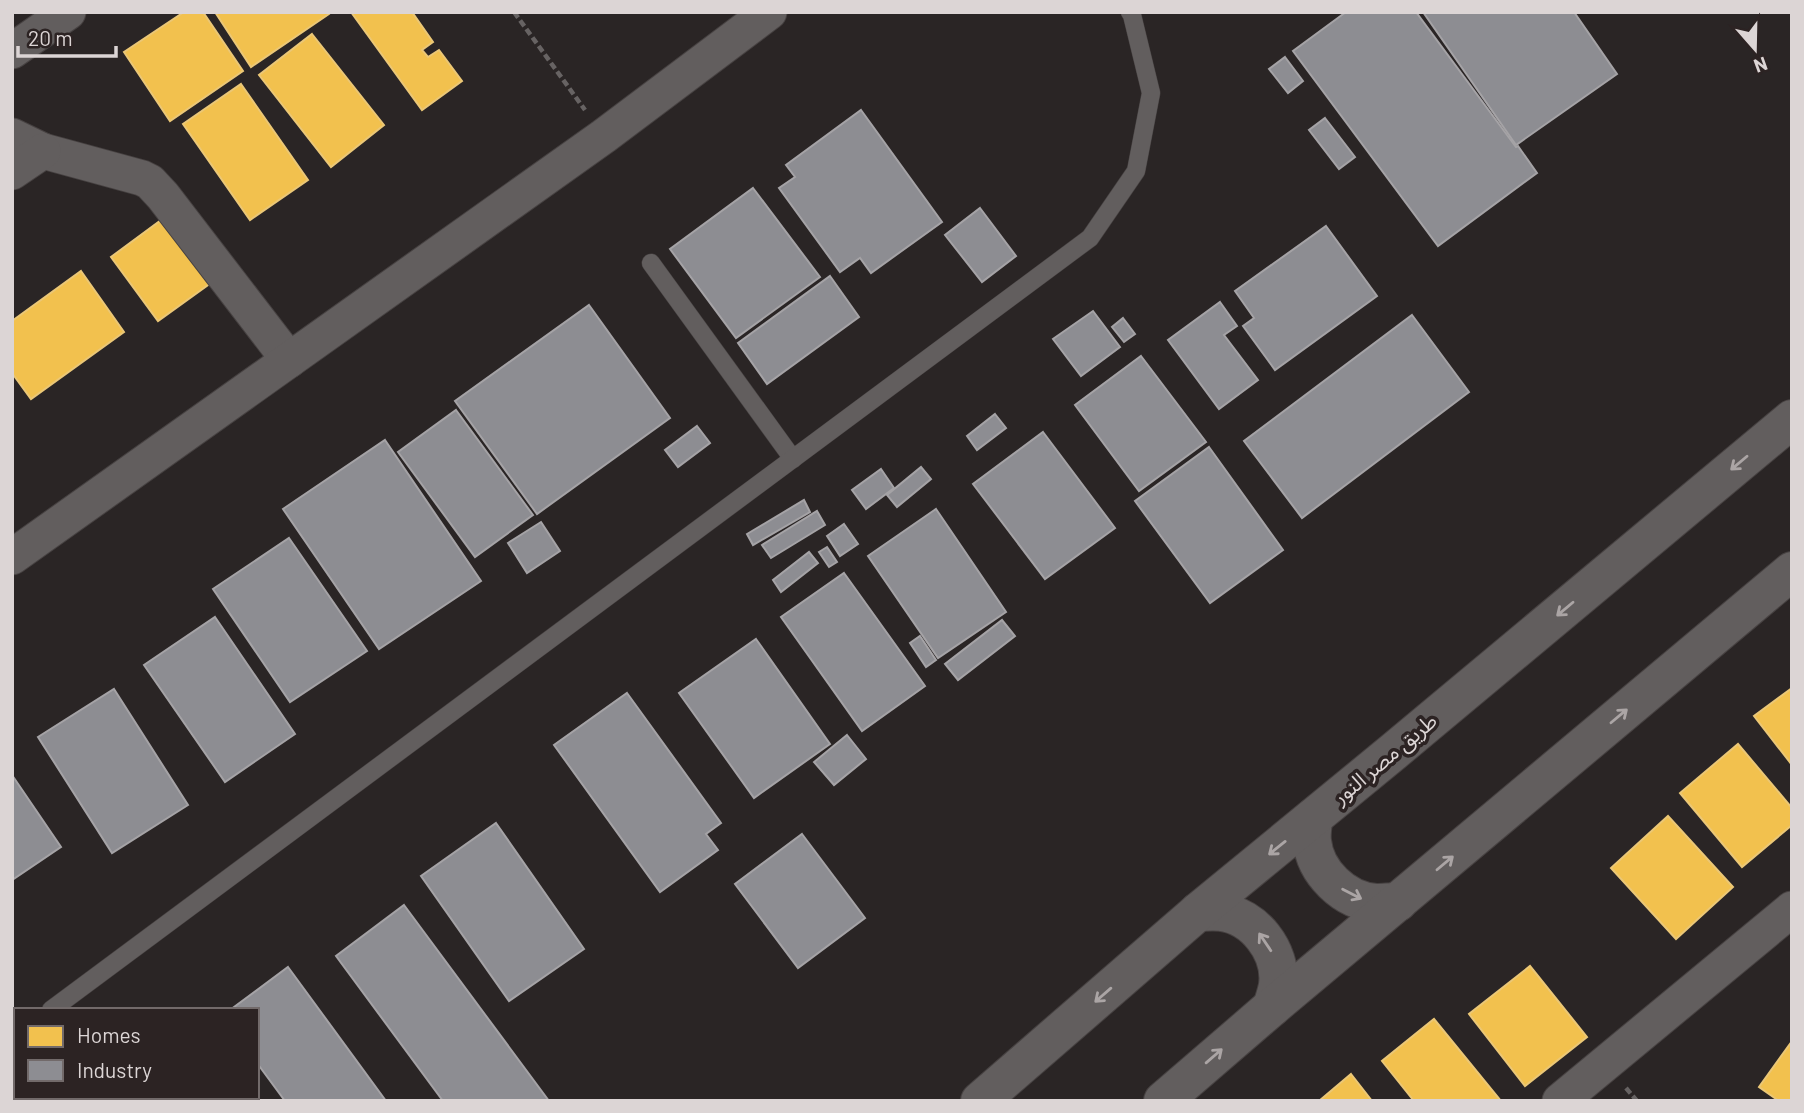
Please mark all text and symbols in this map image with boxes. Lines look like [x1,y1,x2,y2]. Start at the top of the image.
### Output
scale bar [18,14,116,58]
north arrow [1720,14,1790,84]
text: 20 m [28,25,73,50]
text: N [1751,52,1771,78]
one-way arrow [1731,455,1749,471]
one-way arrow [1556,601,1574,617]
street label: طريق مصر النور [1326,707,1442,811]
one-way arrow [1610,708,1628,724]
one-way arrow [1268,840,1286,856]
one-way arrow [1435,855,1453,871]
one-way arrow [1341,888,1361,902]
one-way arrow [1258,933,1273,952]
one-way arrow [1094,987,1112,1003]
legend [14,1008,259,1099]
text: Homes [77,1022,141,1047]
one-way arrow [1205,1048,1223,1064]
text: Industry [77,1057,152,1082]

